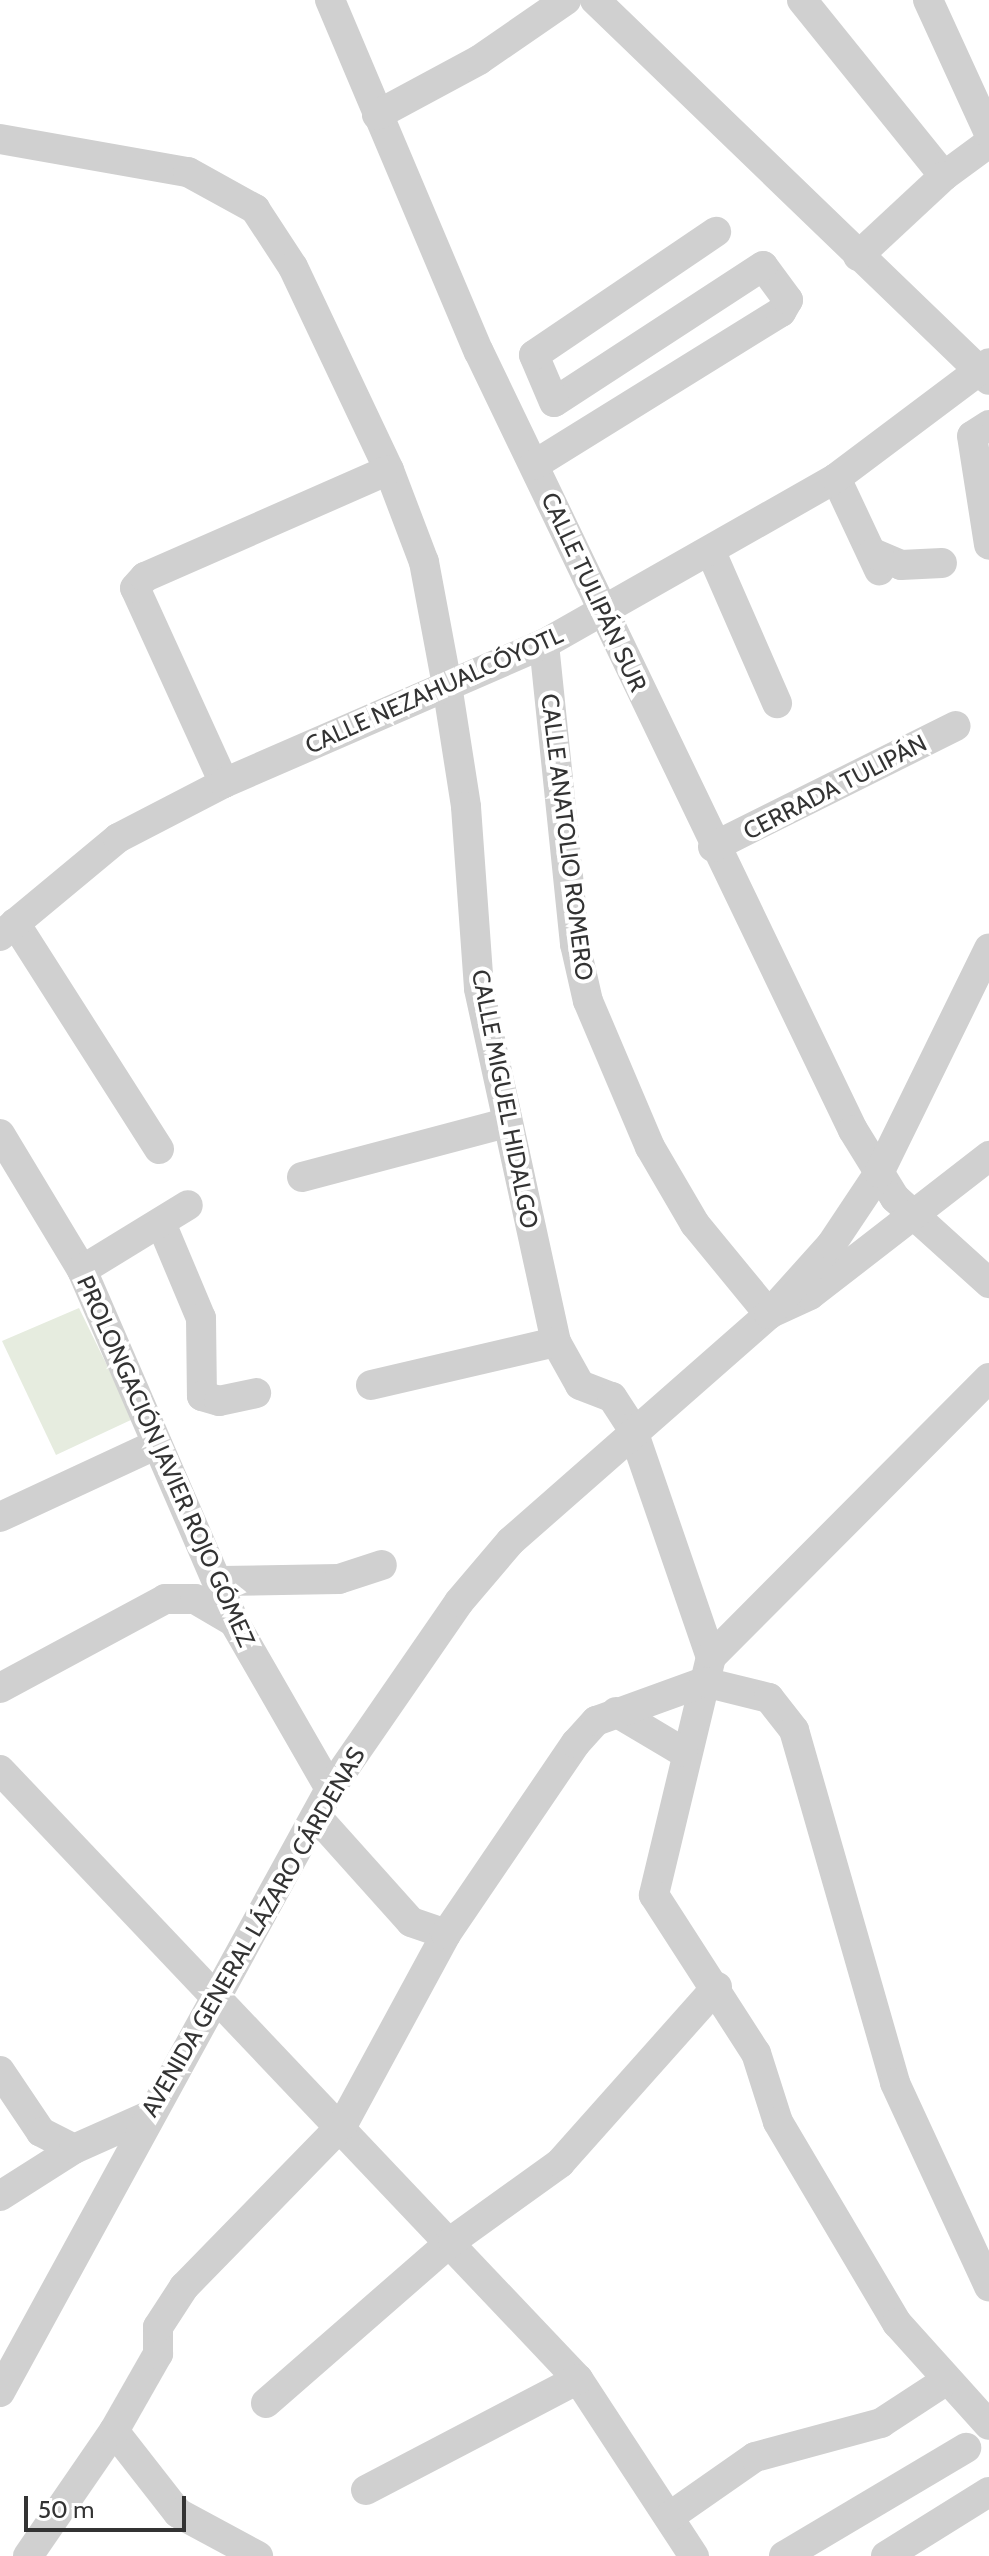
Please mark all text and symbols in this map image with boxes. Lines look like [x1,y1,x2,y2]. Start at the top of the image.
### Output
street label: CALLE TULIPÁN SUR [535,488,653,696]
street label: CALLE NEZAHUALCÓYOTL [301,620,567,760]
street label: CALLE ANATOLIO ROMERO [535,692,599,982]
street label: CERRADA TULIPÁN [739,728,931,846]
street label: CALLE MIGUEL HIDALGO [466,967,544,1231]
street label: PROLONGACIÓN JAVIER ROJO GÓMEZ [71,1271,261,1651]
street label: AVENIDA GENERAL LÁZARO CÁRDENAS [135,1742,371,2122]
scale bar [28,2480,190,2530]
text: 50 m [38,2495,94,2524]

